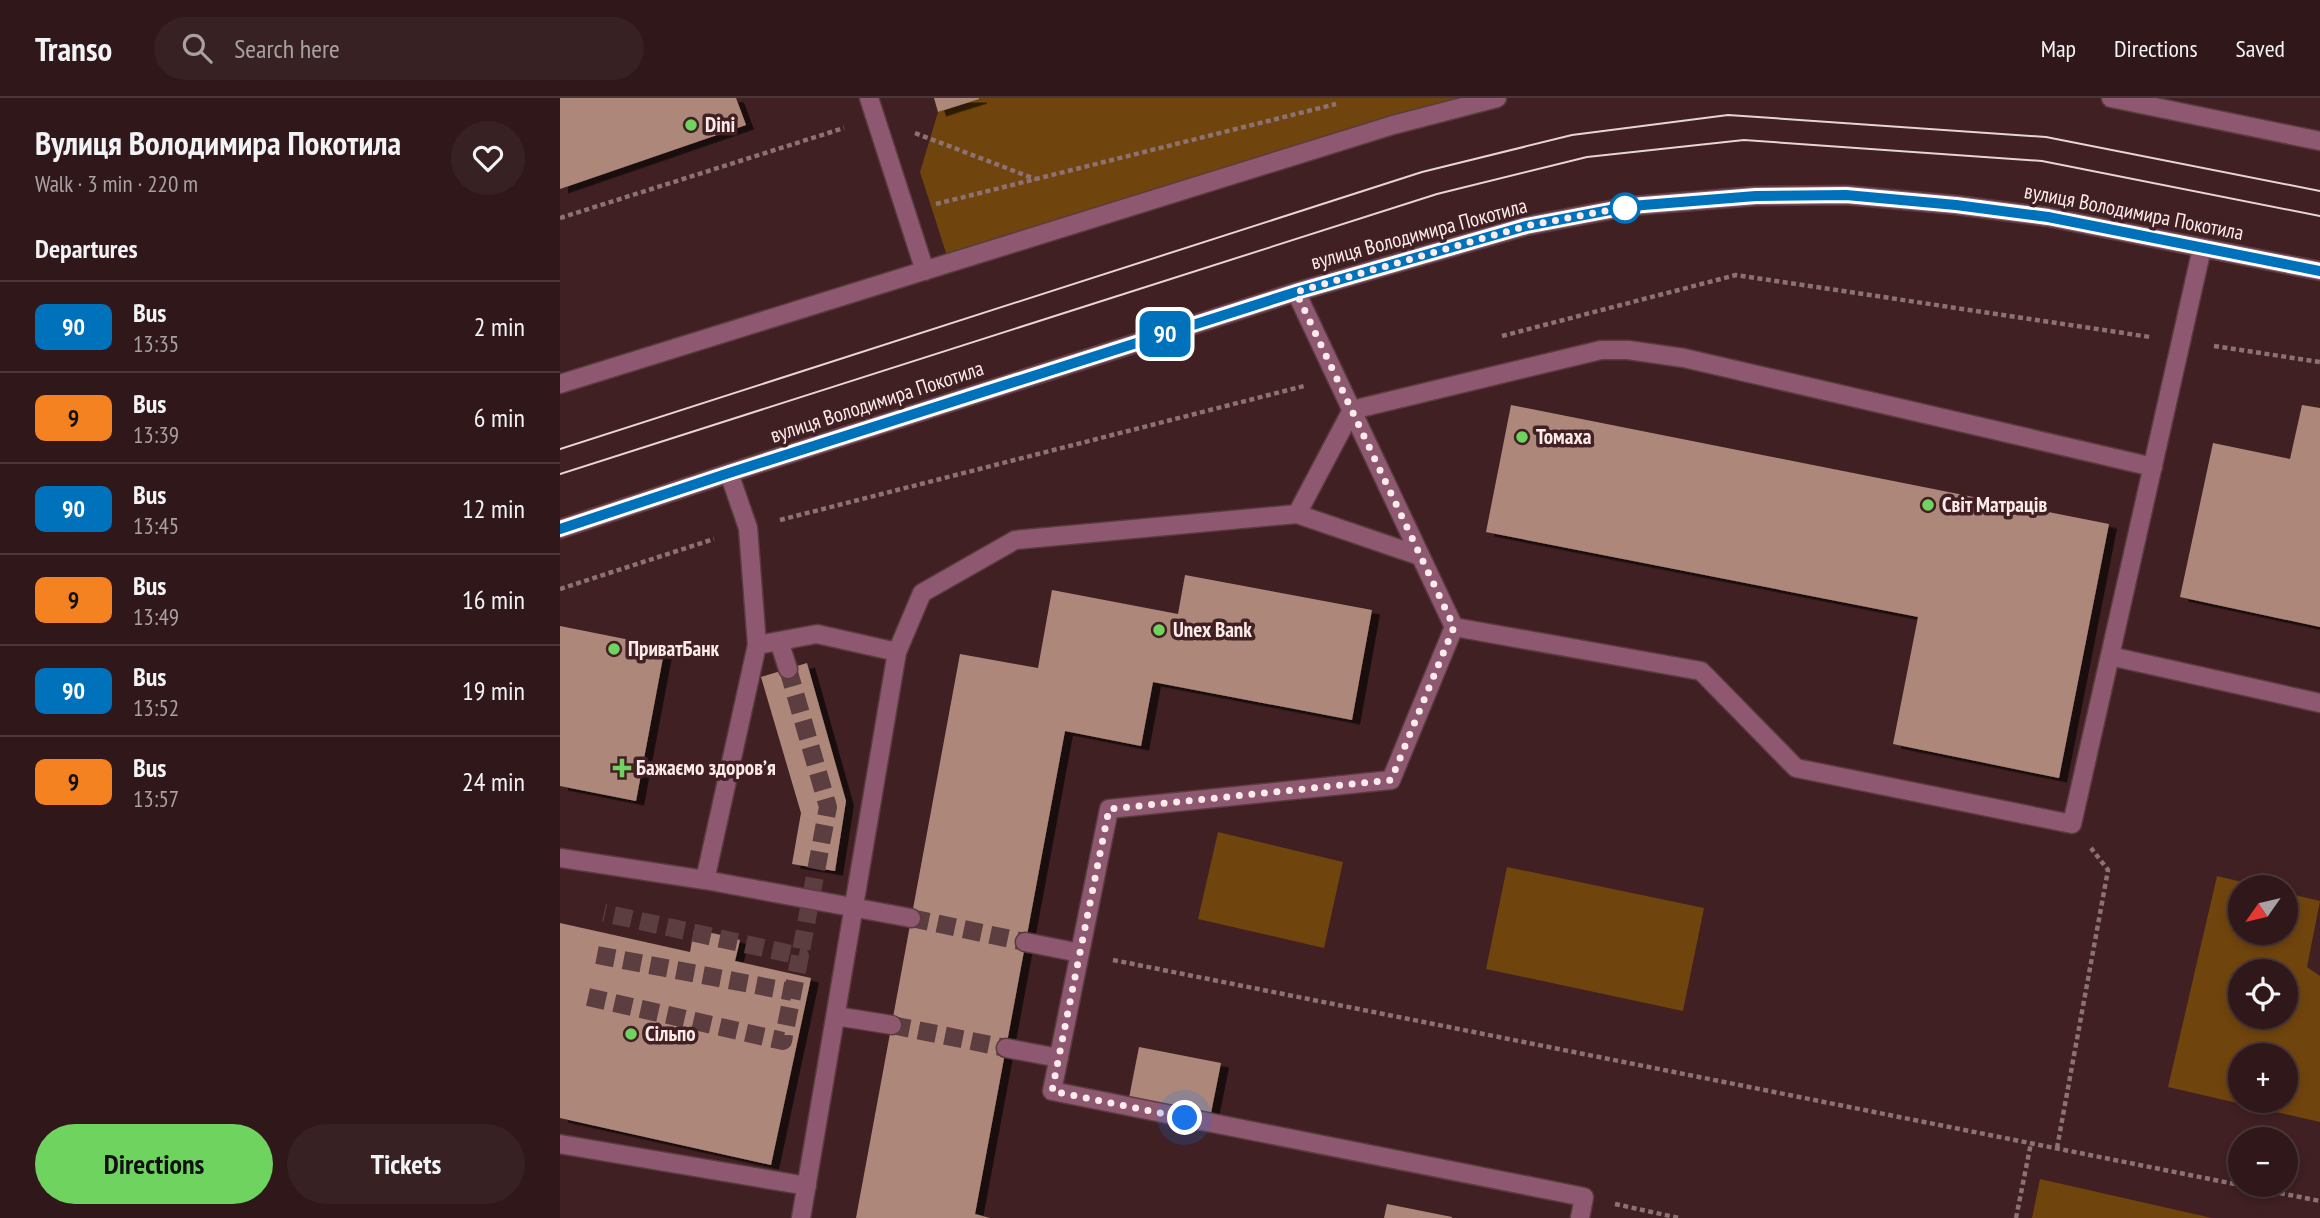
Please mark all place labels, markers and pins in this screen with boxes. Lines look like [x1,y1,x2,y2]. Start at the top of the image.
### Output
place label: Dini [705,111,735,138]
marker: Dini [683,117,699,133]
unlabelled marker [1610,193,1640,223]
place label: Томаха [1536,423,1592,450]
marker: Томаха [1514,429,1530,445]
place label: Світ Матраців [1942,491,2047,518]
marker: Світ Матраців [1920,497,1936,513]
place label: Unex Bank [1173,616,1252,643]
marker: Unex Bank [1151,622,1167,638]
place label: ПриватБанк [628,635,720,662]
marker: ПриватБанк [606,641,622,657]
place label: Бажаємо здоровʼя [636,754,776,781]
marker: Бажаємо здоровʼя [614,760,630,776]
place label: Сільпо [645,1020,696,1047]
marker: Сільпо [623,1026,639,1042]

